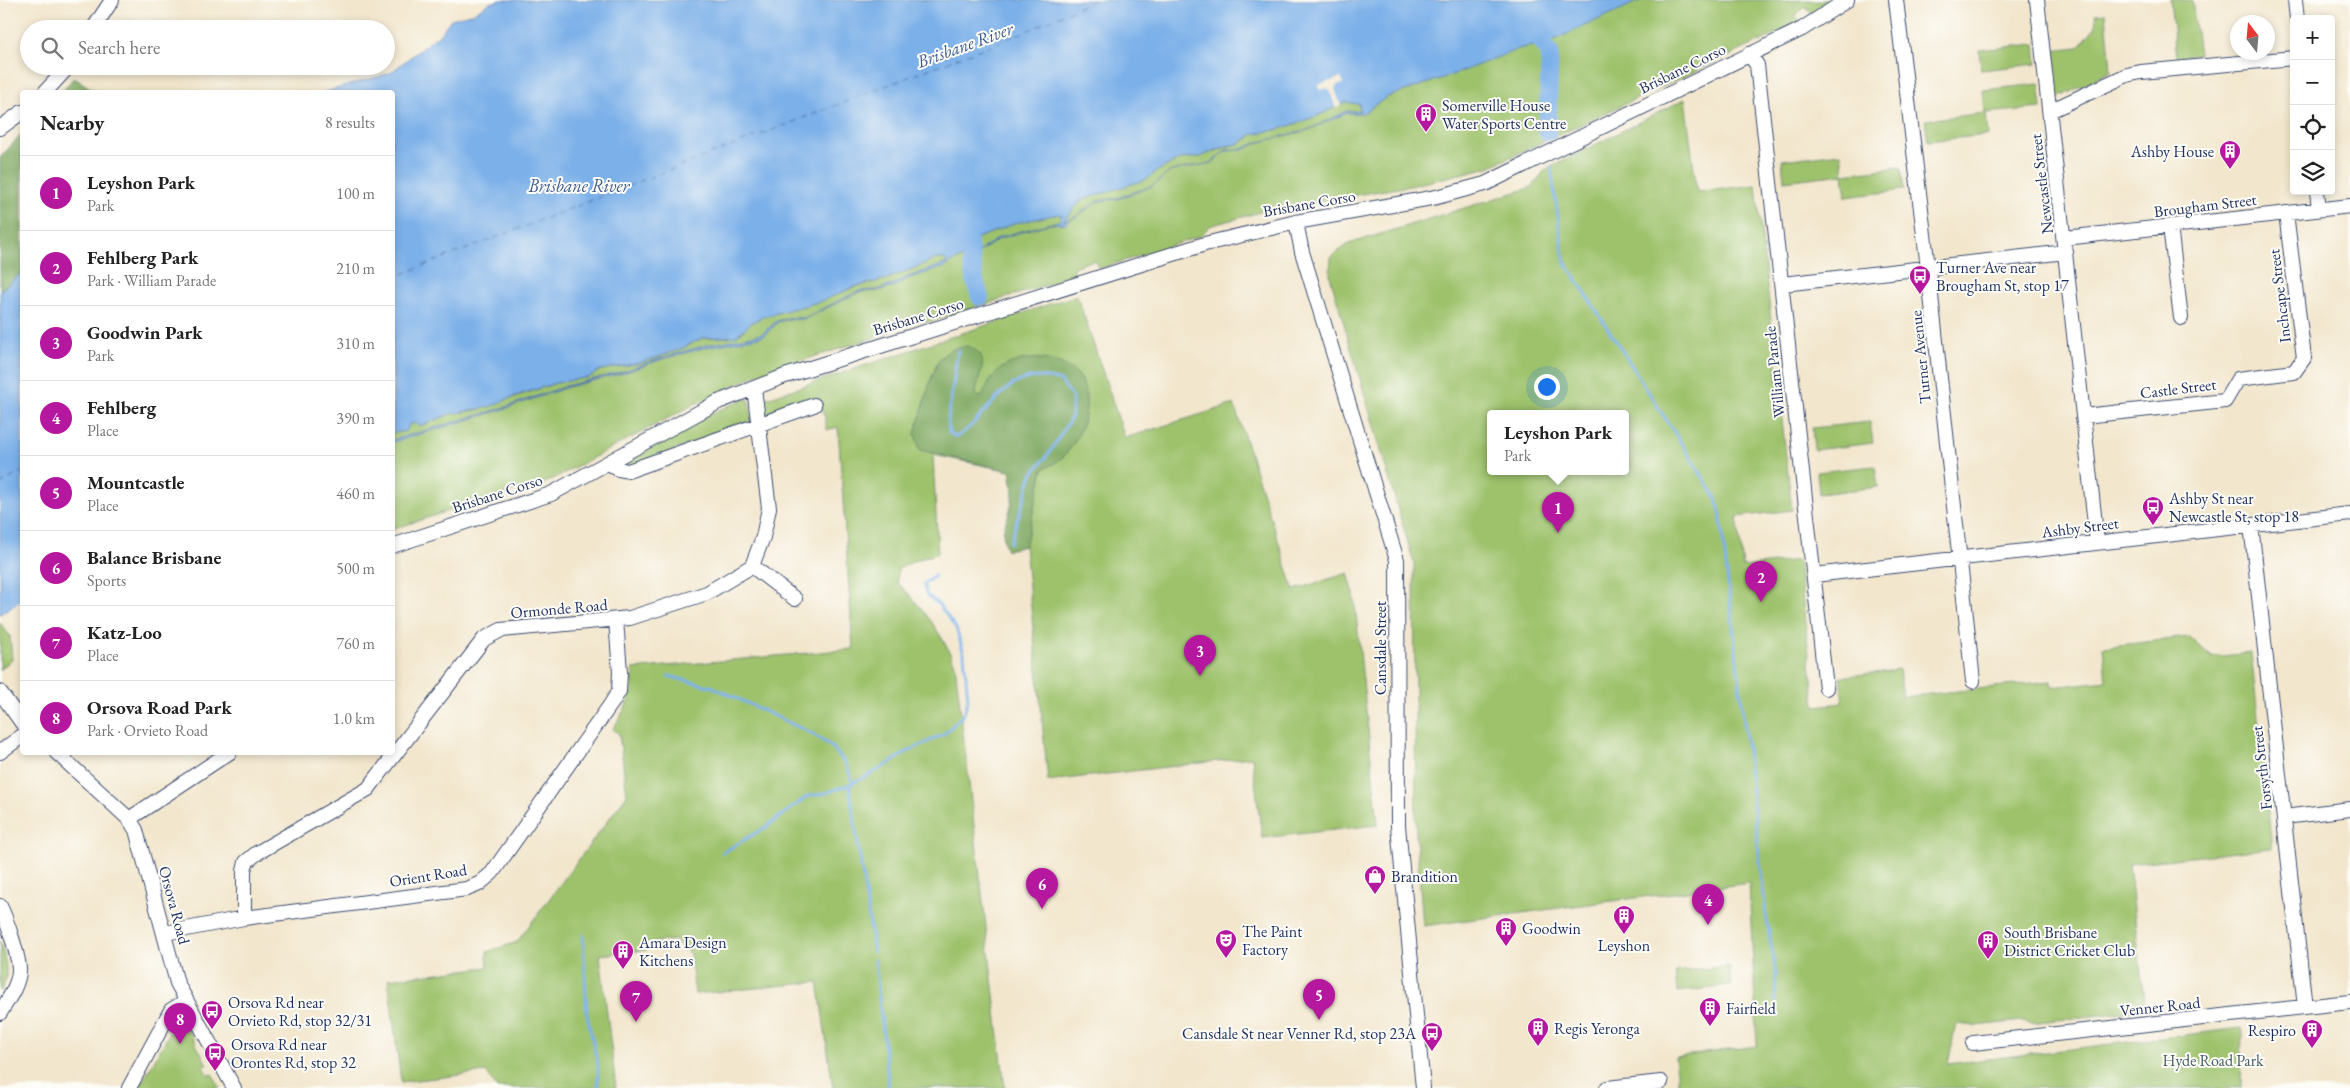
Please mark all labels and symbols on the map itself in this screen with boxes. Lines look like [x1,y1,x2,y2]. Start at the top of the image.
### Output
north arrow [2230,15,2275,60]
water label: Brisbane River [913,16,1017,73]
street label: Brisbane Corso [1635,38,1729,98]
place label: Somerville House Water Sports Centre [1442,95,1566,134]
building icon: Somerville House Water Sports Centre [1414,102,1438,133]
street label: Newcastle Street [2025,133,2058,235]
building icon: Ashby House [2218,139,2242,170]
place label: Ashby House [2130,141,2214,162]
water label: Brisbane River [528,174,631,197]
street label: Brisbane Corso [1261,185,1357,222]
street label: Brougham Street [2152,189,2258,222]
street label: Inchcape Street [2263,248,2296,344]
place label: Turner Ave near Brougham St, stop 17 [1936,257,2069,296]
bus stop icon: Turner Ave near Brougham St, stop 17 [1908,264,1932,295]
street label: Brisbane Corso [870,293,966,340]
street label: Turner Avenue [1905,309,1936,405]
street label: William Parade [1759,325,1790,419]
street label: Castle Street [2139,373,2217,404]
your location [1534,374,1560,400]
street label: Brisbane Corso [449,469,545,518]
place label: Ashby St near Newcastle St, stop 18 [2168,488,2299,527]
pin: 1 [1542,492,1574,533]
bus stop icon: Ashby St near Newcastle St, stop 18 [2141,495,2165,526]
street label: Ashby Street [2039,512,2120,543]
pin: 2 [1745,561,1777,602]
street label: Ormonde Road [510,594,609,623]
street label: Cansdale Street [1370,601,1391,695]
pin: 3 [1184,635,1216,676]
street label: Forsyth Street [2246,725,2277,811]
street label: Orient Road [388,859,469,892]
street label: Orsova Road [154,864,195,947]
shop icon: Brandition [1363,864,1387,895]
place label: Brandition [1391,866,1458,887]
pin: 6 [1026,868,1058,909]
pin: 4 [1692,884,1724,925]
building icon: Leyshon [1612,904,1636,935]
building icon: Goodwin [1494,916,1518,947]
place label: Goodwin [1522,918,1581,939]
place label: The Paint Factory [1242,921,1302,960]
place label: South Brisbane District Cricket Club [2004,922,2135,961]
theatre icon: The Paint Factory [1214,928,1238,959]
building icon: South Brisbane District Cricket Club [1976,929,2000,960]
place label: Amara Design Kitchens [638,932,727,971]
place label: Leyshon [1598,935,1651,956]
building icon: Amara Design Kitchens [611,939,635,970]
pin: 5 [1303,979,1335,1020]
pin: 7 [620,981,652,1022]
place label: Orsova Rd near Orvieto Rd, stop 32/31 [228,992,372,1031]
street label: Venner Road [2119,992,2202,1021]
building icon: Fairfield [1698,996,1722,1027]
place label: Fairfield [1726,998,1777,1019]
bus stop icon: Orsova Rd near Orvieto Rd, stop 32/31 [200,999,224,1030]
pin: 8 [164,1003,196,1044]
building icon: Regis Yeronga [1526,1016,1550,1047]
place label: Regis Yeronga [1554,1018,1640,1039]
building icon: Respiro [2300,1018,2324,1049]
place label: Respiro [2248,1020,2296,1041]
bus stop icon: Cansdale St near Venner Rd, stop 23A [1420,1021,1444,1052]
place label: Cansdale St near Venner Rd, stop 23A [1182,1023,1417,1044]
place label: Orsova Rd near Orontes Rd, stop 32 [231,1034,356,1073]
bus stop icon: Orsova Rd near Orontes Rd, stop 32 [203,1041,227,1072]
park label: Hyde Road Park [2162,1050,2264,1071]

